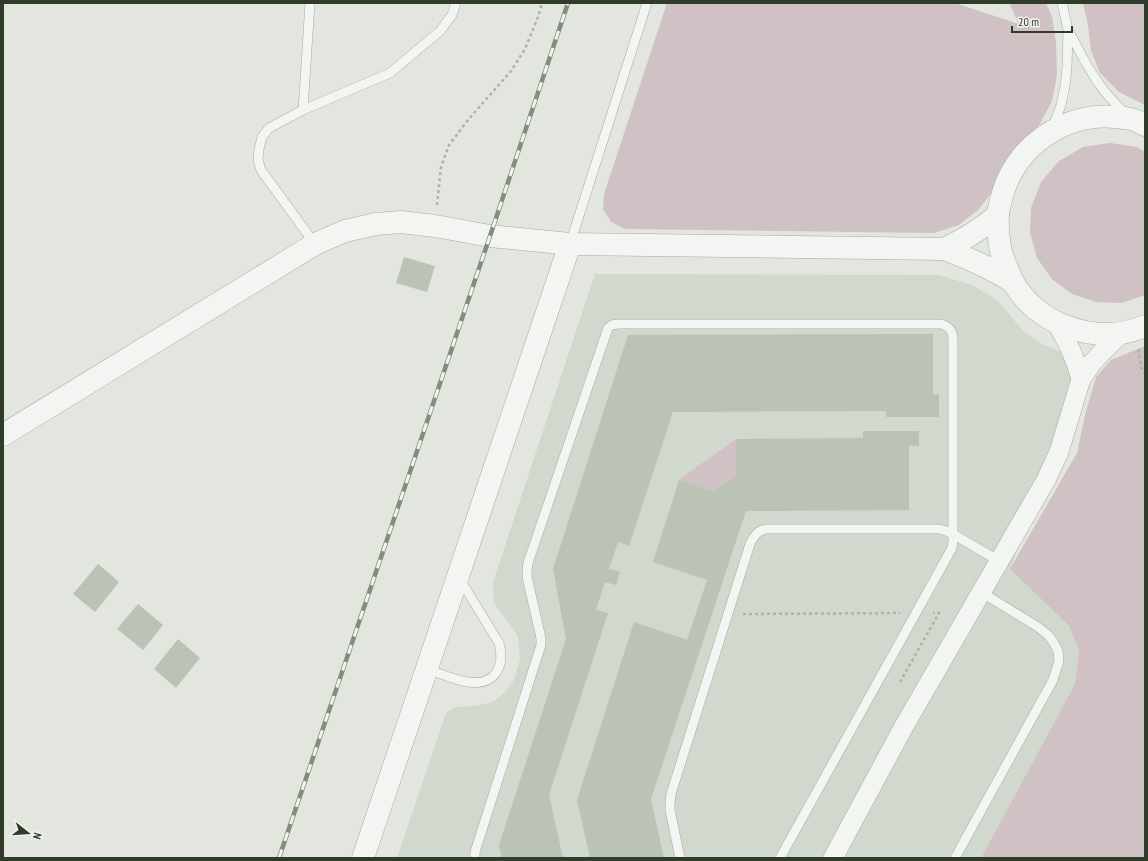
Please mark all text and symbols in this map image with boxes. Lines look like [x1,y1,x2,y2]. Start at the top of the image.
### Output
scale bar [1012,8,1072,34]
text: 20 m [1018,14,1039,29]
north arrow [8,813,48,853]
text: N [30,831,45,841]

